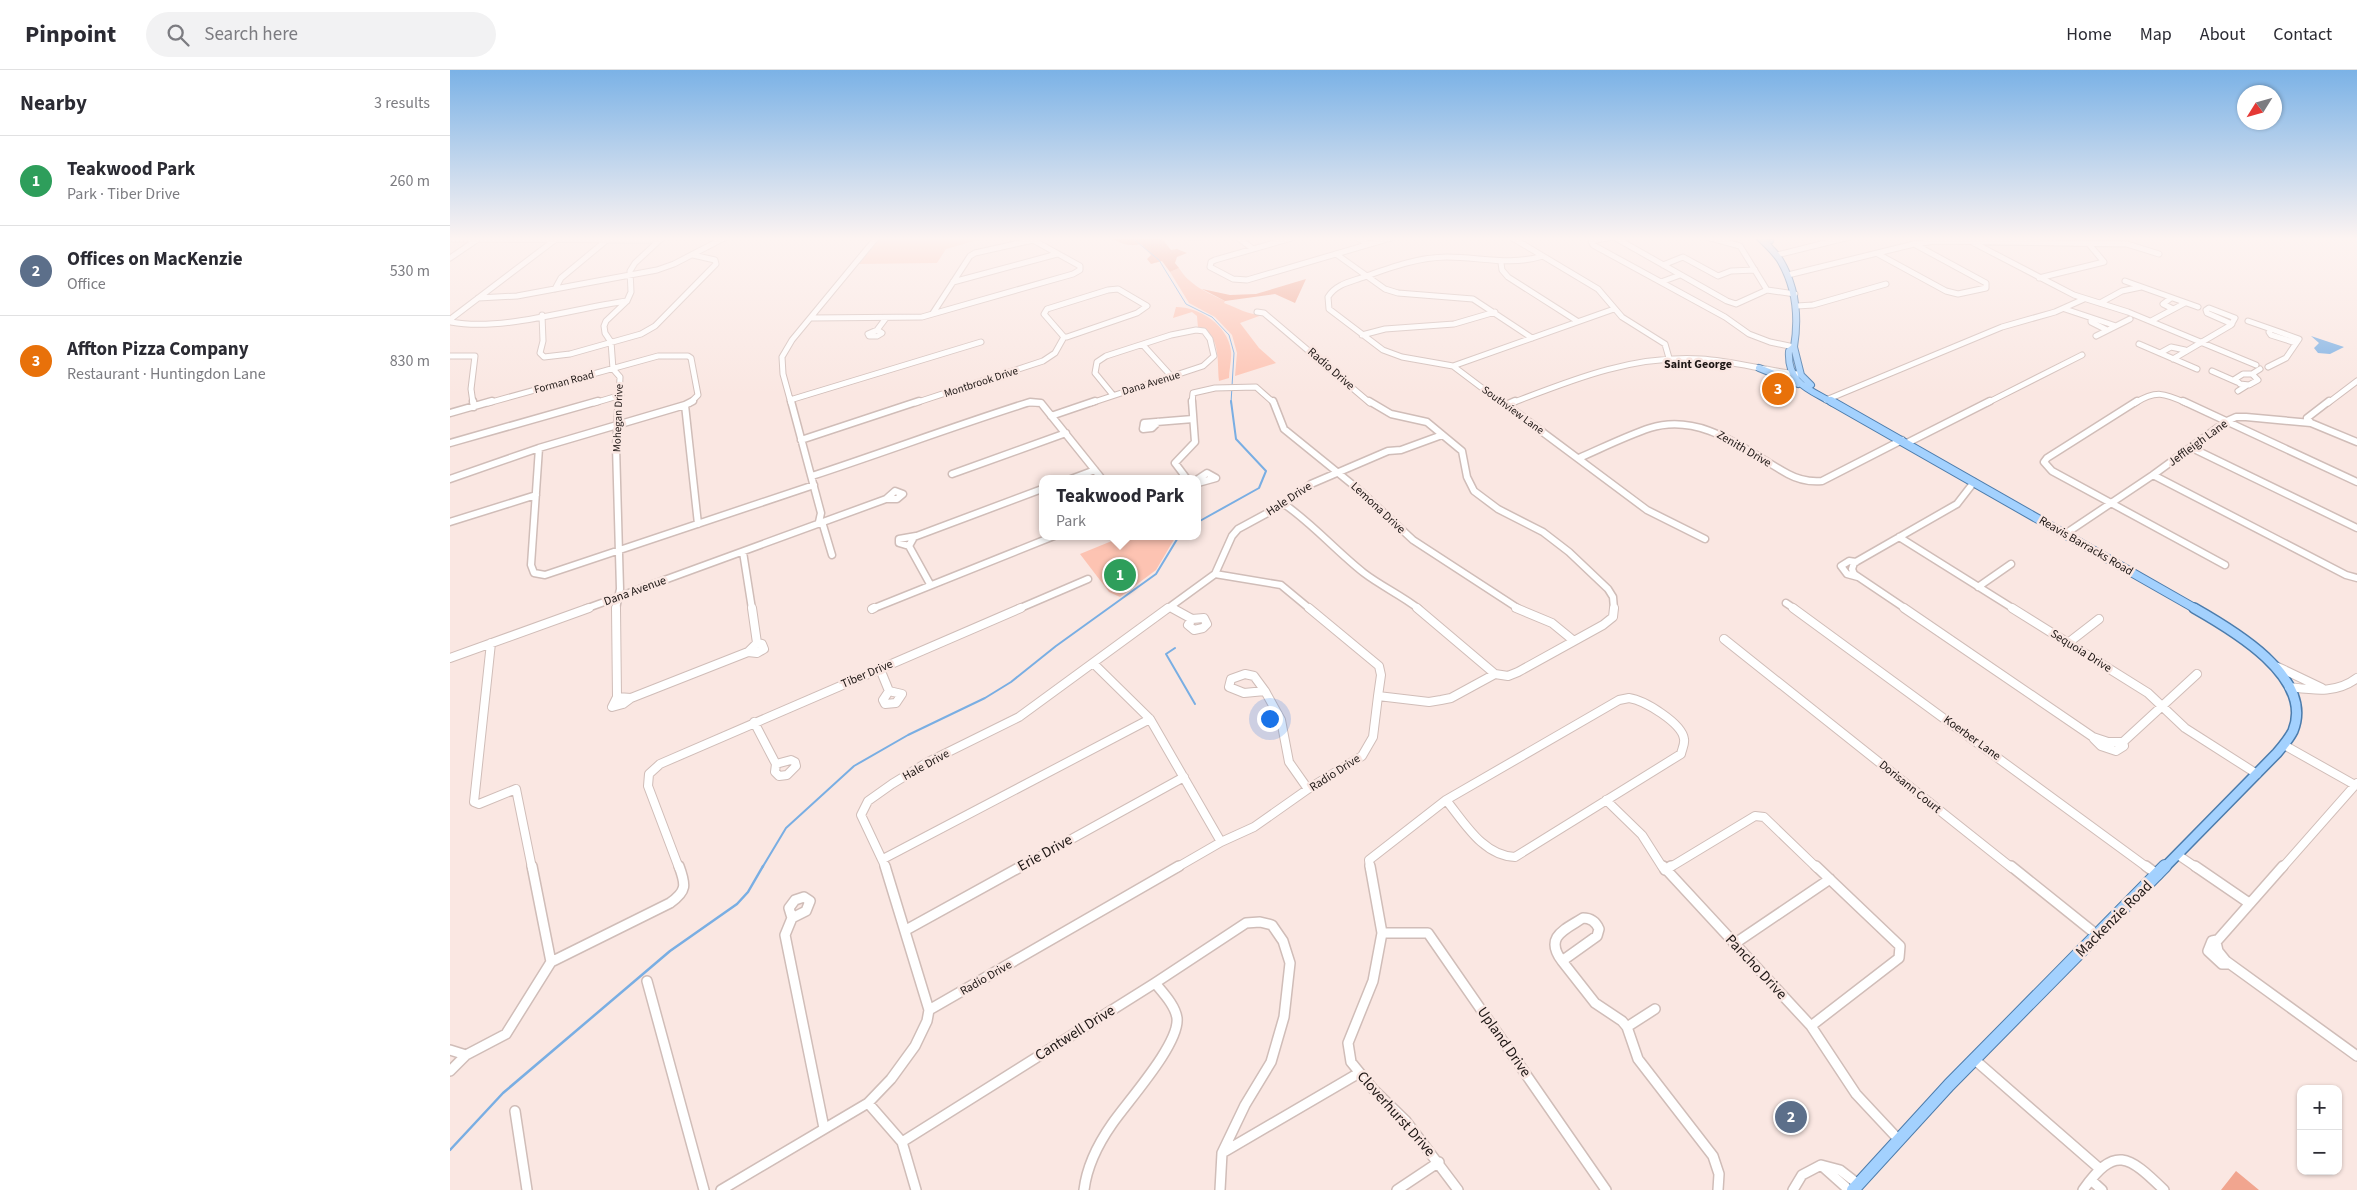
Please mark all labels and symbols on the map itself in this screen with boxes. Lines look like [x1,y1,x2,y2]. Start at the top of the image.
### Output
north arrow [2237,85,2282,130]
street label: Radio Drive [1304,344,1358,394]
district label: Saint George [1664,356,1732,373]
street label: Montbrook Drive [942,363,1020,401]
street label: Forman Road [532,367,596,397]
street label: Dana Avenue [1120,367,1182,399]
pin: 3 [1762,370,1794,408]
street label: Southview Lane [1479,382,1548,438]
street label: Mohegan Drive [609,383,627,452]
street label: Jeffleigh Lane [2165,416,2231,470]
street label: Zenith Drive [1713,426,1775,472]
street label: Hale Drive [1263,478,1315,520]
street label: Lemona Drive [1347,478,1409,538]
street label: Reavis Barracks Road [2036,512,2136,580]
pin: 1 [1104,556,1136,594]
street label: Dana Avenue [601,572,669,610]
street label: Sequoia Drive [2047,625,2115,677]
street label: Tiber Drive [839,656,895,692]
your location [1257,706,1283,732]
street label: Koerber Lane [1940,711,2004,765]
street label: Hale Drive [899,745,953,785]
street label: Radio Drive [1306,750,1364,796]
street label: Dorisann Court [1875,757,1945,817]
street label: Erie Drive [1014,829,1076,877]
street label: Mackenzie Road [2071,876,2157,962]
street label: Pancho Drive [1720,930,1792,1004]
street label: Radio Drive [957,956,1015,1000]
street label: Cantwell Drive [1031,1000,1119,1066]
street label: Upland Drive [1472,1003,1536,1081]
street label: Cloverhurst Drive [1352,1067,1440,1161]
pin: 2 [1775,1098,1807,1136]

